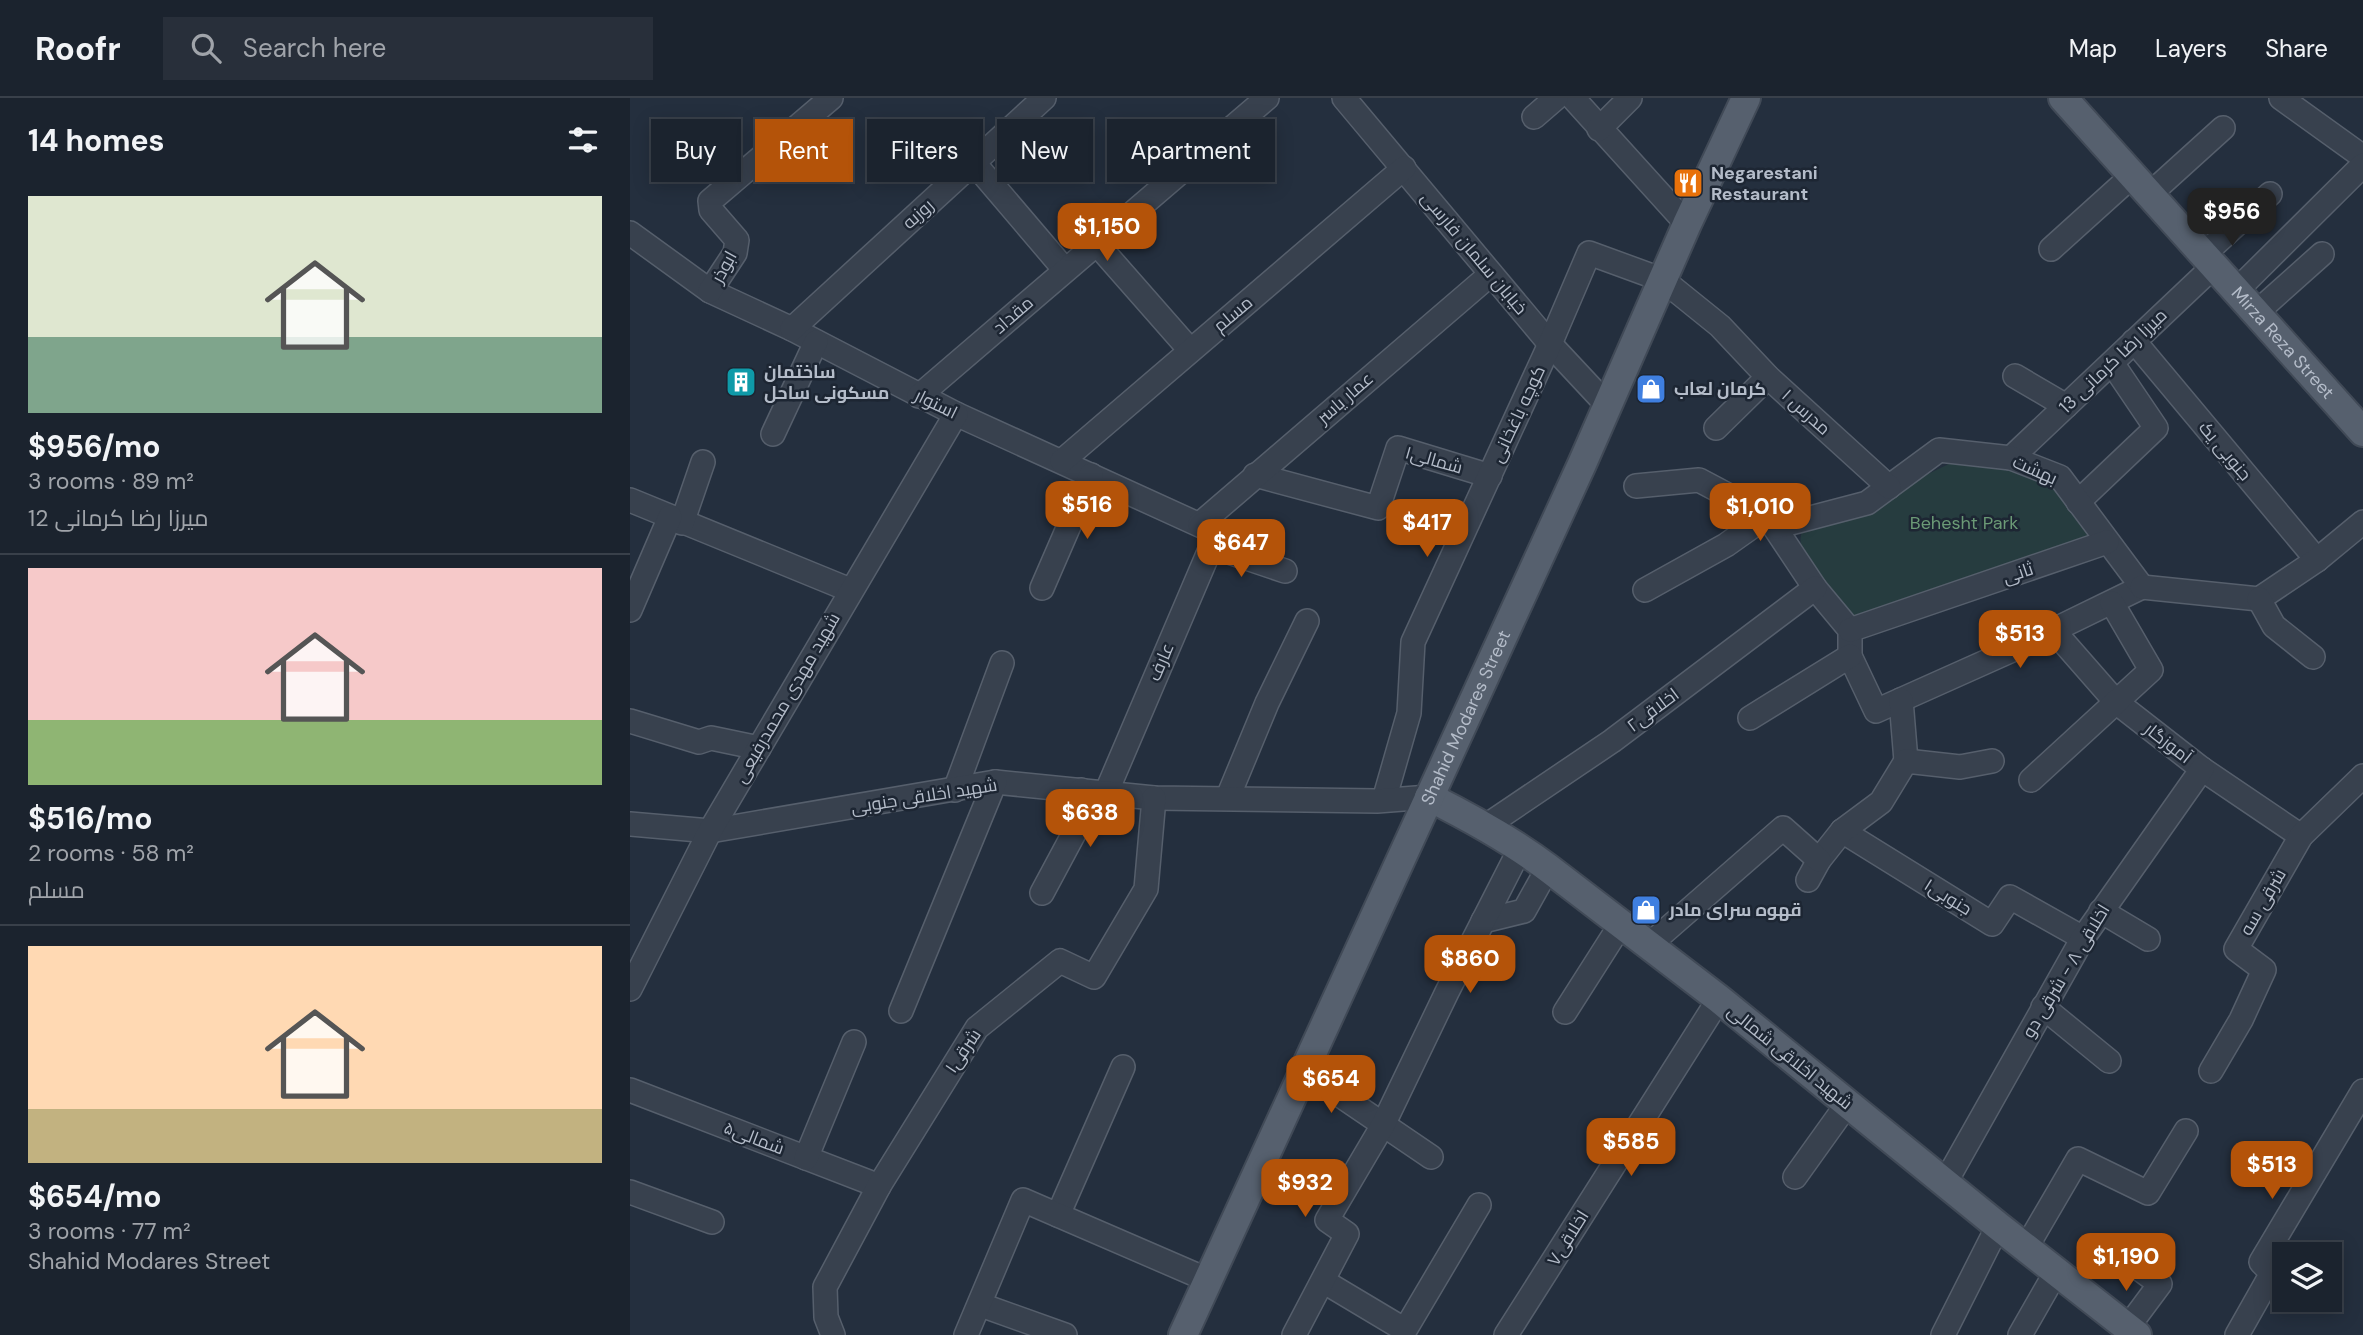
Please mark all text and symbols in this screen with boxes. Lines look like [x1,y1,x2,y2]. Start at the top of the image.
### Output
search box [163,17,653,80]
text: Roofr [35,27,121,70]
icon: search [187,29,225,67]
text: Search here [243,31,386,65]
text: Map [2069,33,2117,64]
text: Layers [2155,33,2227,64]
text: Share [2265,33,2328,64]
chip: Buy [651,119,741,182]
chip: Rent [755,119,853,182]
chip: Filters [867,119,983,182]
chip: New [997,119,1093,182]
chip: Apartment [1107,119,1275,182]
text: 14 homes [28,121,165,160]
icon: filters [564,121,602,159]
place label: Negarestani Restaurant [1711,161,1818,206]
restaurant icon: Negarestani Restaurant [1671,166,1705,200]
street label: خیابان سلمان فارسی [1415,186,1533,320]
pin: $956 [2191,188,2273,248]
street label: روزبه [897,194,939,234]
text: $956 [2203,196,2261,226]
pin: $1,150 [1050,204,1164,263]
text: $1,150 [1074,211,1140,241]
icon: home [252,242,378,368]
street label: ابوذر [705,247,743,288]
street label: Mirza Reza Street [2226,281,2340,404]
street label: مقداد [988,291,1038,339]
street label: مسلم [1208,291,1258,337]
street label: میرزا رضا کرمانی 13 [2054,303,2172,419]
place label: ساختمان مسکونی ساحل [764,360,889,405]
street label: کوچه باغخانی [1485,362,1551,466]
building icon: ساختمان مسکونی ساحل [724,365,758,399]
street label: عمار یاسر [1311,367,1378,430]
shop icon: کرمان لعاب [1634,372,1668,406]
place label: کرمان لعاب [1674,377,1766,401]
street label: استوار [910,383,961,425]
street label: مدرس ۱ [1776,384,1836,440]
street label: جنوبی یک [2193,416,2257,486]
text: $956/mo [28,427,161,466]
street label: شمالی۱ [1402,440,1466,480]
street label: بهشت [2009,450,2061,490]
text: 3 rooms · 89 m² [28,466,194,496]
pin: $516 [1046,482,1128,541]
pin: $1,010 [1703,484,1817,543]
text: $516 [1061,489,1113,519]
text: $1,010 [1726,491,1794,521]
pin: $417 [1386,500,1468,559]
text: میرزا رضا کرمانی 12 [28,503,208,533]
text: $417 [1402,507,1452,537]
park label: Behesht Park [1910,511,2018,535]
pin: $647 [1200,519,1282,579]
text: $647 [1213,527,1269,557]
street label: ثانی [2000,557,2037,589]
street label: شهید مهدی محمدرفیعی [728,608,846,788]
pin: $513 [1979,610,2061,670]
icon: home [252,614,378,740]
text: $513 [1995,618,2045,648]
street label: Shahid Modares Street [1415,626,1516,809]
street label: عارف [1142,639,1180,685]
street label: اخلاقی۲ [1622,682,1684,738]
street label: آموزگار [2139,716,2197,769]
street label: شهید اخلاقی جنوبی [849,773,999,819]
pin: $638 [1049,790,1131,849]
text: $638 [1062,797,1118,827]
text: $516/mo [28,799,152,838]
text: 2 rooms · 58 m² [28,838,194,868]
street label: شرقی سه [2234,864,2292,940]
street label: جنوبی۱ [1920,873,1976,921]
text: مسلم [28,875,85,905]
shop icon: قهوه سرای مادر [1629,893,1663,927]
place label: قهوه سرای مادر [1668,898,1802,922]
street label: اخلاقی ۸ - شرقی دو [2017,900,2115,1042]
pin: $860 [1429,936,1511,995]
text: $860 [1440,943,1500,973]
icon: home [252,991,378,1117]
street label: شهید اخلاقی شمالی [1722,999,1858,1115]
street label: شرقی۱ [939,1024,987,1078]
pin: $654 [1290,1056,1372,1115]
text: $654 [1302,1063,1360,1093]
street label: شمالی۵ [720,1116,788,1160]
pin: $585 [1590,1118,1672,1178]
text: $585 [1602,1126,1660,1156]
pin: $513 [2231,1142,2313,1201]
text: $513 [2247,1149,2297,1179]
pin: $932 [1264,1160,1346,1219]
text: $932 [1277,1167,1333,1197]
text: $654/mo [28,1177,161,1216]
street label: اخلاقی۷ [1542,1206,1594,1270]
text: 3 rooms · 77 m² [28,1216,191,1246]
pin: $1,190 [2069,1234,2183,1293]
text: $1,190 [2092,1241,2160,1271]
map controls [2272,1242,2342,1312]
button: layers [2272,1242,2342,1312]
text: Shahid Modares Street [28,1246,270,1276]

